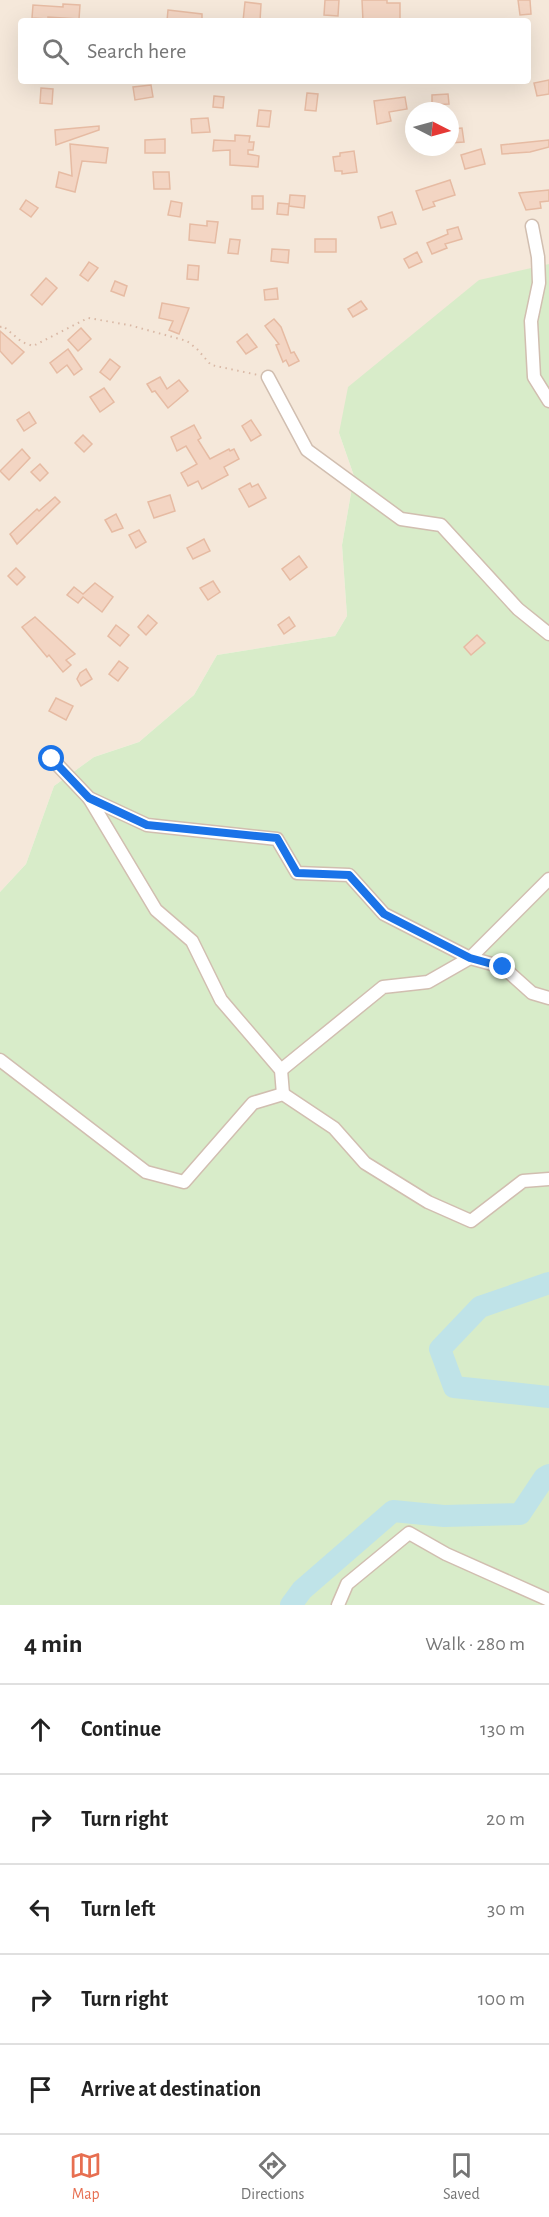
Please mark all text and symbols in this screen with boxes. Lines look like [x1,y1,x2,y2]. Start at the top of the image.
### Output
search box [18,18,531,84]
icon: search [39,35,72,68]
text: Search here [87,40,186,62]
north arrow [405,102,459,156]
route start [38,745,64,771]
route end [489,953,515,979]
text: 4 min [24,1631,83,1657]
text: Walk · 280 m [425,1634,525,1654]
icon: ahead [24,1713,57,1746]
text: Continue [81,1718,161,1740]
text: 130 m [480,1719,525,1739]
icon: right [24,1803,57,1836]
text: Turn right [81,1808,168,1830]
text: 20 m [486,1809,525,1829]
icon: left [24,1893,57,1926]
text: Turn left [81,1898,155,1920]
text: 30 m [487,1899,525,1919]
icon: right [24,1983,57,2016]
text: Turn right [81,1988,168,2010]
text: 100 m [478,1989,525,2009]
icon: arrive [24,2073,57,2106]
text: Arrive at destination [81,2078,261,2100]
tab: Map [69,2149,102,2204]
tab: Directions [241,2149,305,2204]
tab: Saved [443,2149,480,2204]

